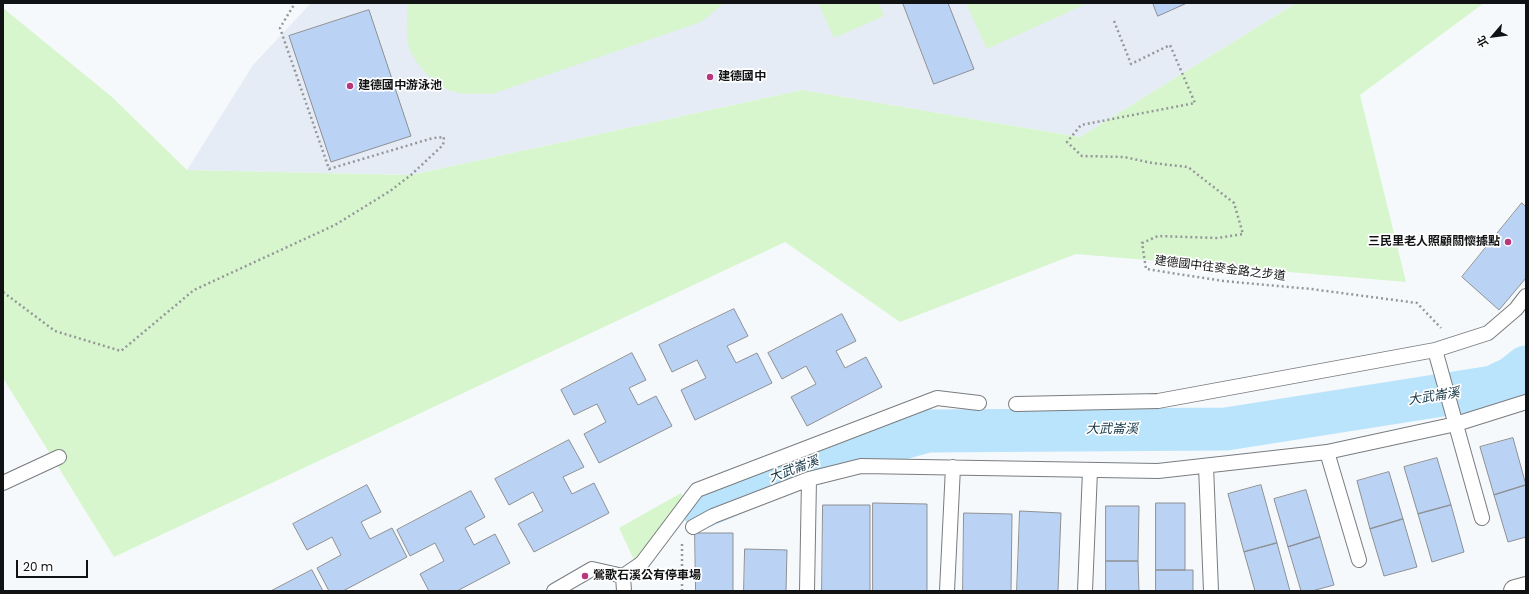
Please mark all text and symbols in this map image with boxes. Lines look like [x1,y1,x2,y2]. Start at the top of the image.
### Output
north arrow [1473,16,1513,56]
text: 北 [1473,33,1492,50]
place label: 建德國中 [718,70,766,84]
marker: 建德國中 [705,72,715,82]
place label: 建德國中游泳池 [358,79,442,93]
marker: 建德國中游泳池 [345,81,355,91]
place label: 三民里老人照顧關懷據點 [1368,235,1500,249]
marker: 三民里老人照顧關懷據點 [1503,237,1513,247]
street label: 建德國中往麥金路之步道 [1154,254,1286,284]
water label: 大武崙溪 [1407,385,1461,409]
water label: 大武崙溪 [1086,422,1138,438]
water label: 大武崙溪 [767,454,821,486]
scale bar [18,552,90,578]
text: 20 m [23,558,53,575]
place label: 鶯歌石溪公有停車場 [593,569,701,583]
marker: 鶯歌石溪公有停車場 [580,571,590,581]

